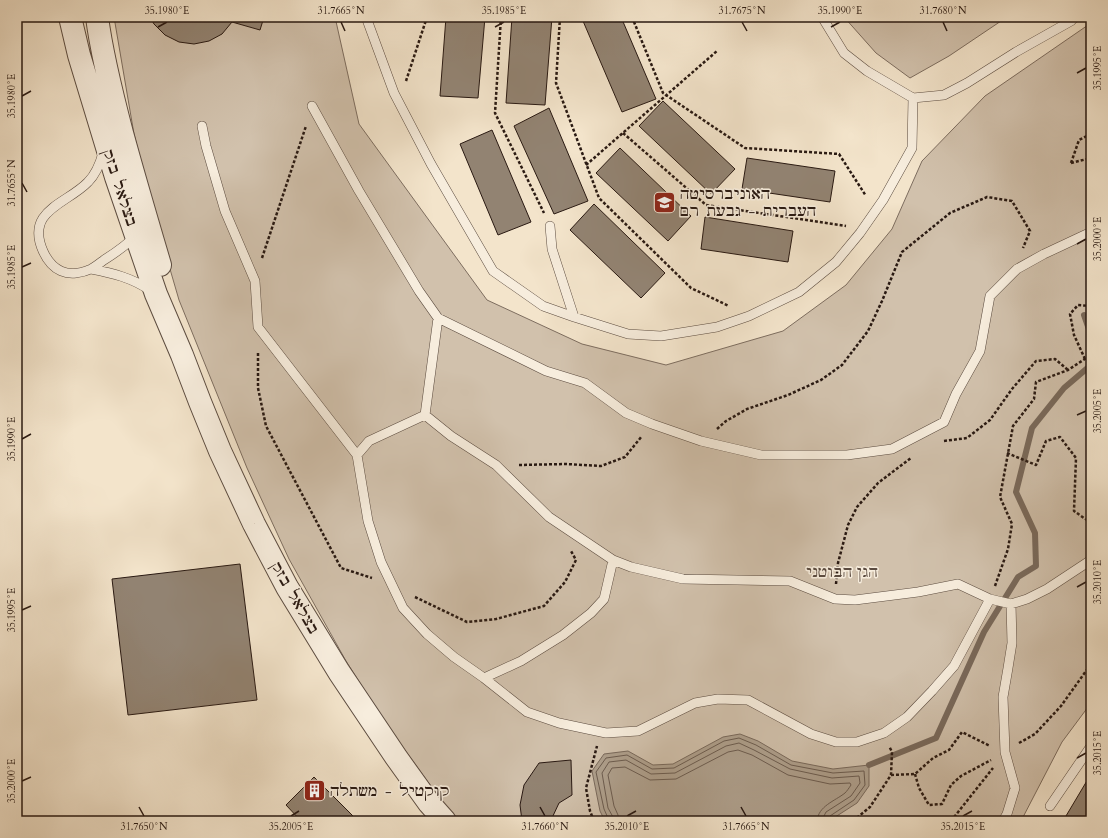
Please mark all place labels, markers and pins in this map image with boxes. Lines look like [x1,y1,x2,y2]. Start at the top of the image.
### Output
place label: האוניברסיטה העברית - גבעת רם [680,184,816,221]
school or university icon: האוניברסיטה העברית - גבעת רם [651,190,677,216]
building icon: קוקטיל - משתלה [301,778,327,804]
place label: קוקטיל - משתלה [330,781,449,801]

